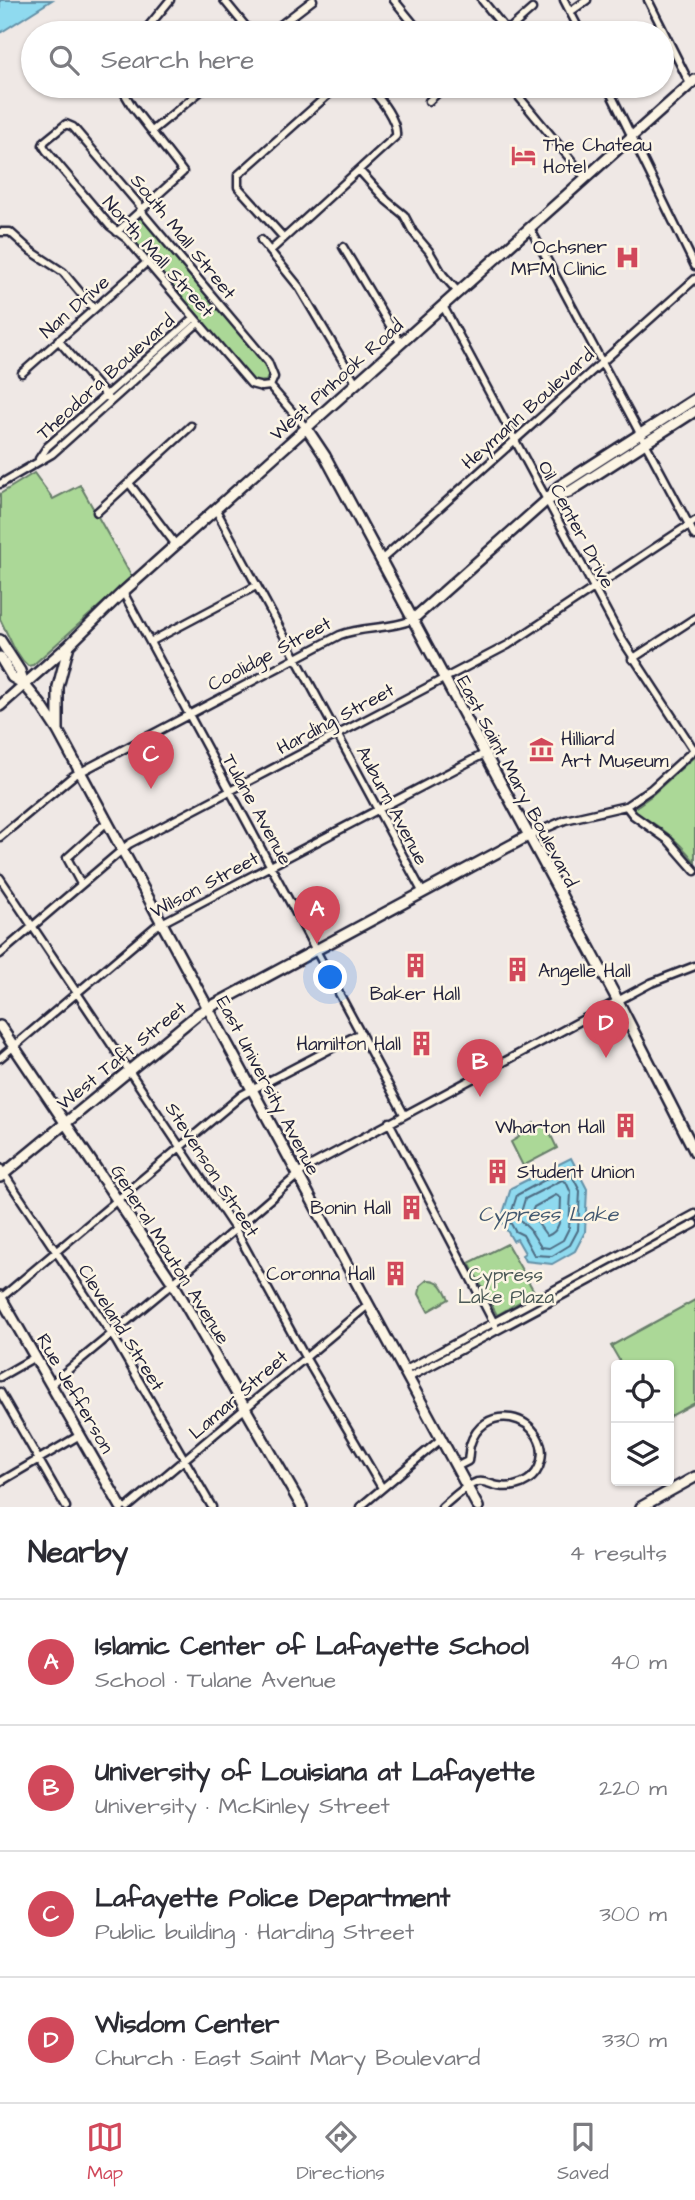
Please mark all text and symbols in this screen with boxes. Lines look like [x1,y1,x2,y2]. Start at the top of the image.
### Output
search box [21,21,674,98]
icon: search [45,41,83,79]
text: Search here [101,42,254,78]
place label: The Chateau Hotel [543,132,652,181]
hotel icon: The Chateau Hotel [509,141,537,169]
street label: South Mall Street [124,168,242,306]
street label: North Mall Street [96,190,220,324]
place label: Ochsner MFM Clinic [511,234,608,283]
hospital icon: Ochsner MFM Clinic [613,243,641,271]
street label: Nan Drive [34,269,116,345]
street label: Theodora Boulevard [31,308,181,446]
street label: West Pinhook Road [264,313,410,447]
street label: Heymann Boulevard [456,342,601,477]
street label: Oil Center Drive [531,456,621,593]
street label: Coolidge Street [203,610,337,699]
street label: East Saint Mary Boulevard [448,671,584,893]
street label: Harding Street [272,677,400,763]
place label: Hilliard Art Museum [561,726,669,775]
pin: C [128,731,174,789]
museum icon: Hilliard Art Museum [527,735,555,763]
street label: Auburn Avenue [349,741,434,870]
street label: Tulane Avenue [215,749,298,870]
street label: Wilson Street [146,845,264,925]
pin: A [294,886,340,944]
building icon: Baker Hall [401,951,429,979]
building icon: Angelle Hall [504,956,532,984]
place label: Angelle Hall [538,958,631,986]
your location [313,960,347,994]
place label: Baker Hall [370,981,460,1008]
street label: East University Avenue [208,991,326,1180]
street label: West Taft Street [51,995,193,1117]
pin: D [583,1000,629,1058]
building icon: Hamilton Hall [407,1029,435,1057]
place label: Hamilton Hall [297,1031,401,1058]
pin: B [457,1039,503,1097]
street label: Stevenson Street [158,1097,266,1243]
building icon: Wharton Hall [611,1112,639,1140]
place label: Wharton Hall [495,1114,605,1141]
building icon: Student Union [483,1157,511,1185]
place label: Student Union [517,1159,635,1186]
street label: General Mouton Avenue [103,1160,236,1350]
building icon: Bonin Hall [397,1193,425,1221]
place label: Bonin Hall [310,1195,391,1222]
water label: Cypress Lake [478,1200,620,1230]
street label: Cleveland Street [71,1259,171,1397]
building icon: Coronna Hall [381,1259,409,1287]
place label: Coronna Hall [266,1261,375,1288]
park label: Cypress Lake Plaza [458,1262,554,1311]
street label: Rue Jefferson [29,1329,120,1459]
street label: Lamar Street [183,1344,295,1446]
map controls [611,1360,674,1486]
button: locate [611,1360,674,1423]
button: layers [611,1423,674,1486]
text: Nearby [28,1532,128,1574]
text: 4 results [569,1537,667,1569]
text: Islamic Center of Lafayette School [95,1628,529,1664]
text: A [44,1646,58,1678]
text: 40 m [610,1646,667,1678]
text: School · Tulane Avenue [95,1664,336,1696]
text: University of Louisiana at Lafayette [95,1754,535,1790]
text: B [43,1772,59,1804]
text: 220 m [599,1772,667,1804]
text: University · McKinley Street [95,1790,390,1822]
text: Lafayette Police Department [95,1880,450,1916]
text: C [43,1898,59,1930]
text: 300 m [599,1898,667,1930]
text: Public building · Harding Street [95,1916,414,1948]
text: Wisdom Center [95,2006,279,2042]
text: D [44,2024,58,2056]
text: 330 m [602,2024,667,2056]
text: Church · East Saint Mary Boulevard [95,2042,480,2074]
tab: Map [86,2118,124,2187]
tab: Directions [296,2118,385,2187]
tab: Saved [557,2118,609,2187]

